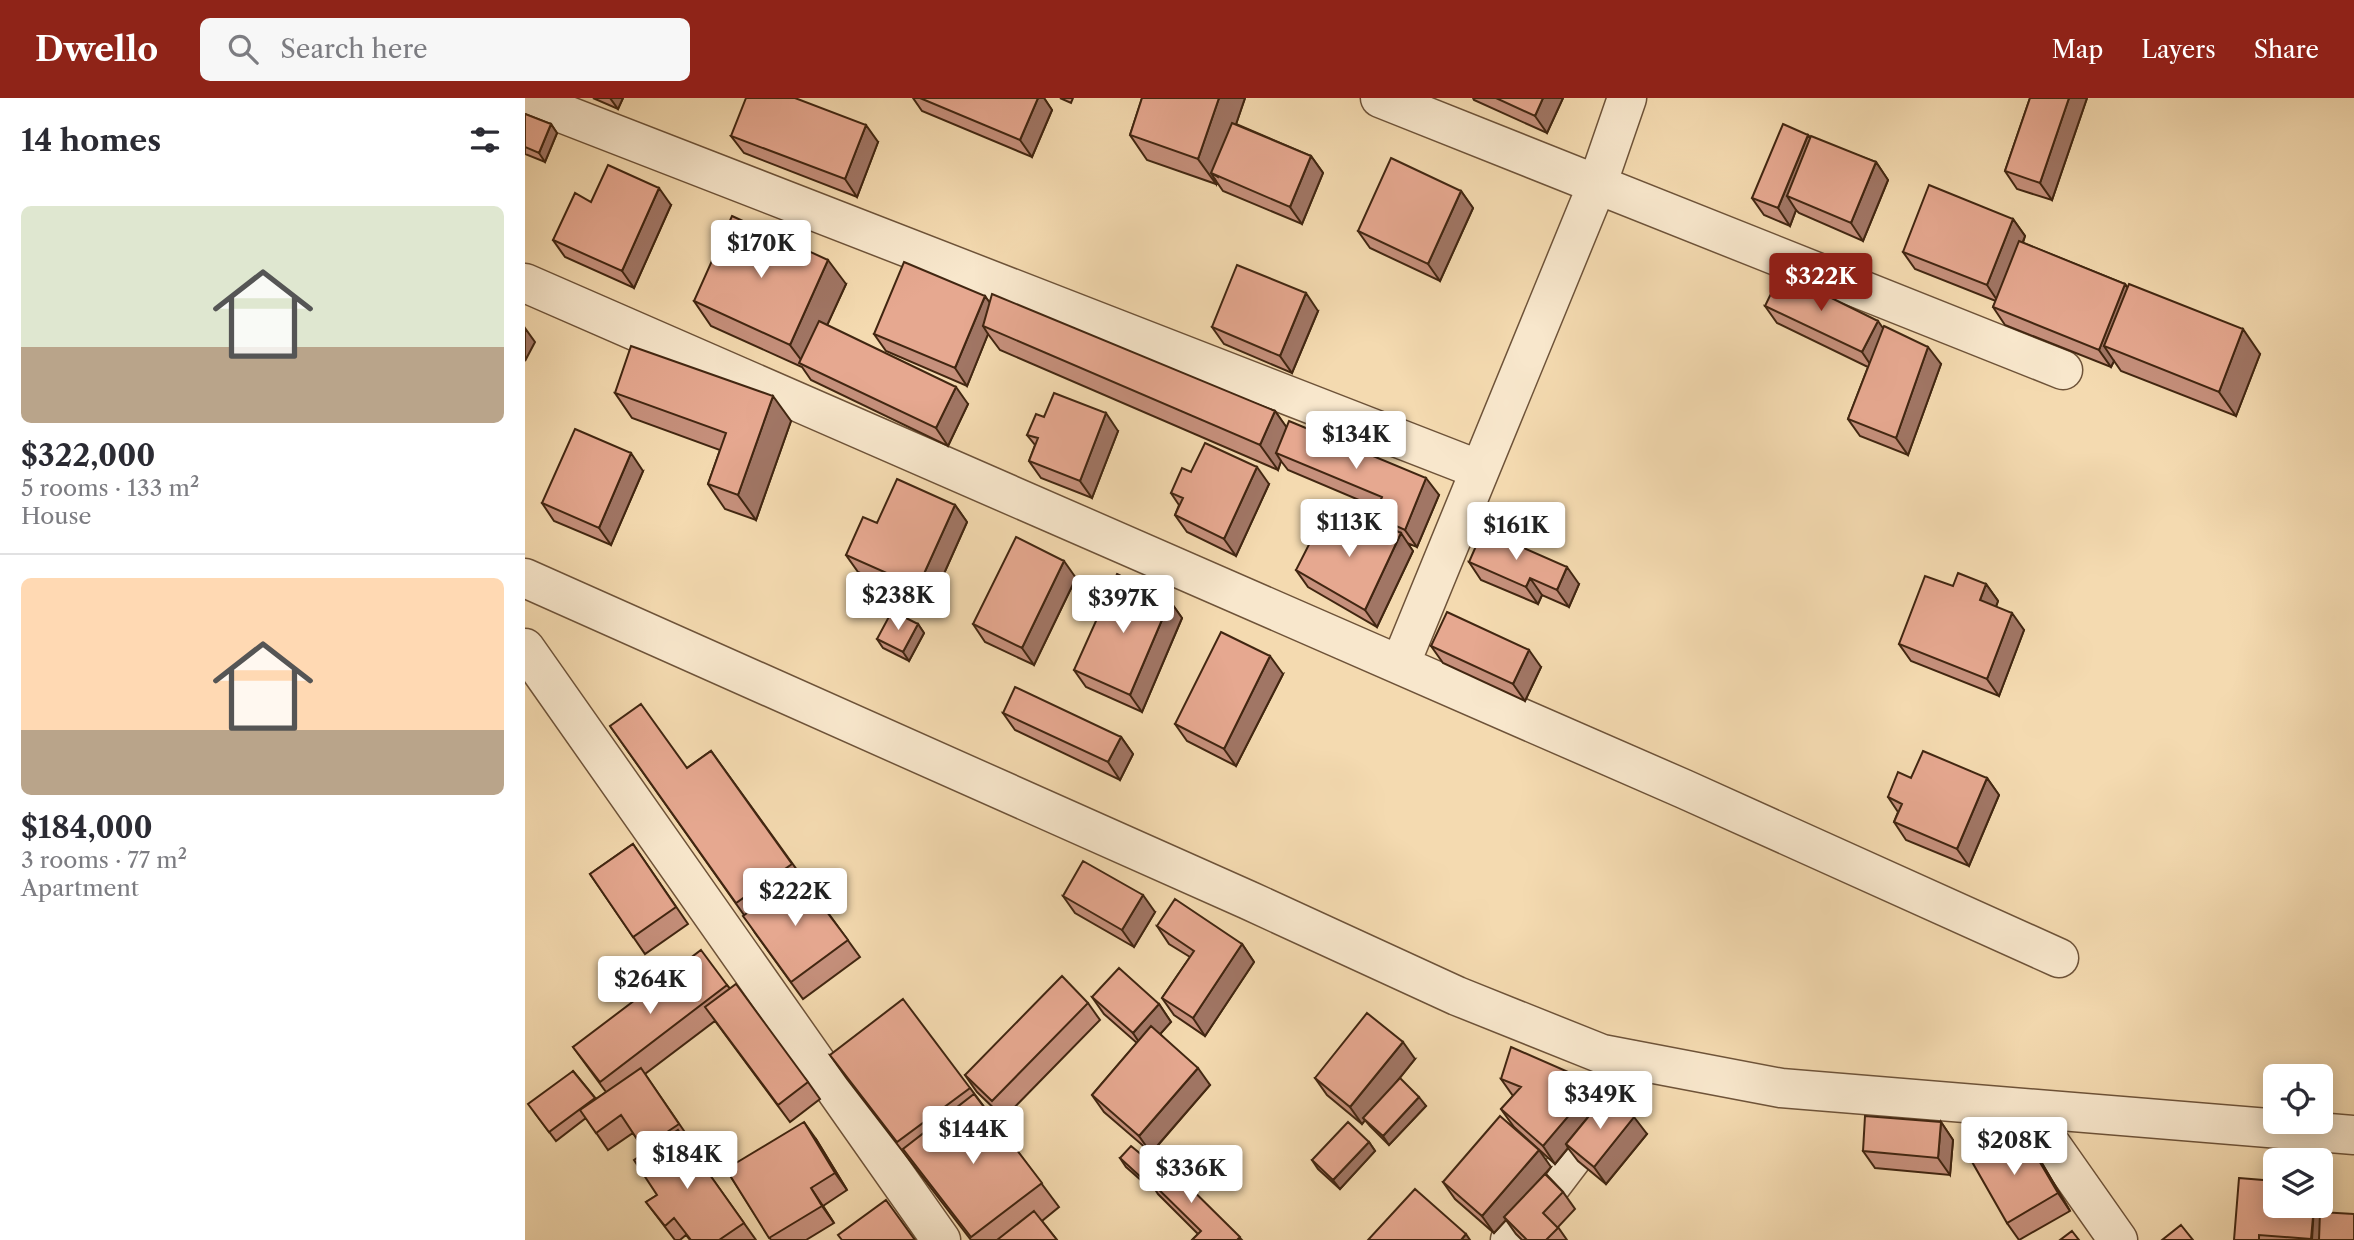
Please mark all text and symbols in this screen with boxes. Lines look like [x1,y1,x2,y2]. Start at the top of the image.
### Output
search box [200,18,690,81]
text: Dwello [35,29,158,70]
icon: search [224,30,262,68]
text: Search here [280,33,428,65]
text: Map [2052,35,2103,64]
text: Layers [2141,35,2216,64]
text: Share [2254,35,2319,64]
icon: filters [466,121,504,159]
text: 14 homes [21,122,161,159]
pin: $170K [712,220,810,280]
text: $170K [727,229,795,257]
icon: home [200,251,326,377]
pin: $322K [1772,254,1870,313]
text: $322K [1785,262,1857,290]
pin: $134K [1307,412,1405,471]
text: $134K [1322,420,1390,448]
text: $322,000 [21,437,155,474]
text: 5 rooms · 133 m² [21,474,199,502]
pin: $113K [1300,500,1398,559]
text: House [21,502,91,530]
pin: $161K [1467,503,1565,562]
text: $113K [1317,508,1381,536]
text: $161K [1483,511,1549,539]
pin: $238K [849,573,947,632]
pin: $397K [1074,575,1172,635]
text: $238K [862,581,934,609]
text: $397K [1088,584,1158,612]
icon: home [200,623,326,749]
text: $184,000 [21,809,153,846]
text: 3 rooms · 77 m² [21,846,187,874]
pin: $222K [746,868,844,928]
text: Apartment [21,874,139,902]
text: $222K [759,877,831,905]
pin: $264K [601,956,699,1016]
text: $264K [614,965,686,993]
map controls [2263,1064,2333,1218]
button: locate [2263,1064,2333,1134]
pin: $349K [1551,1072,1649,1131]
text: $349K [1564,1080,1636,1108]
pin: $144K [924,1107,1022,1166]
text: $144K [939,1115,1007,1143]
pin: $208K [1965,1118,2063,1177]
text: $208K [1977,1126,2051,1154]
pin: $184K [638,1132,736,1191]
text: $184K [652,1140,722,1168]
pin: $336K [1142,1146,1240,1205]
button: layers [2263,1148,2333,1218]
text: $336K [1156,1154,1226,1182]

